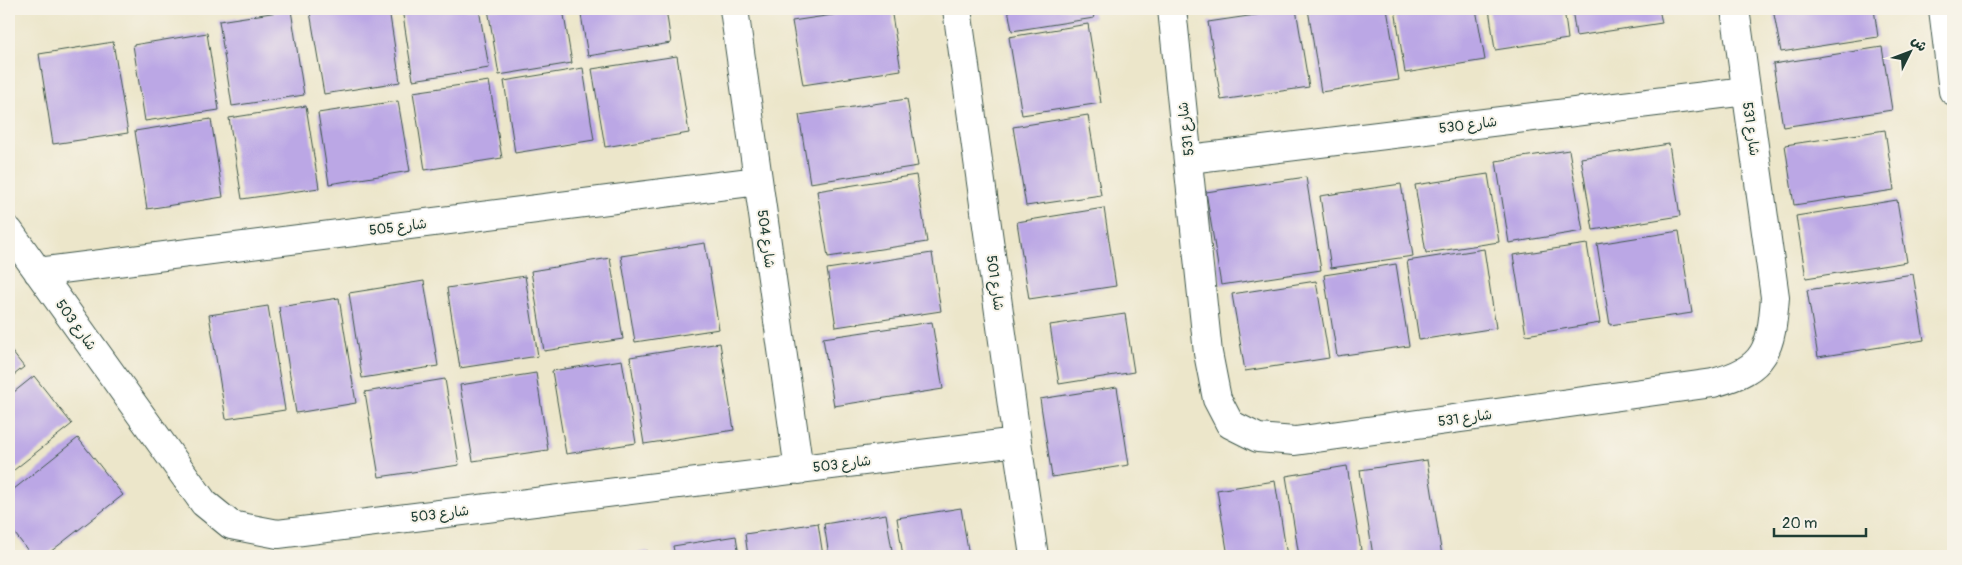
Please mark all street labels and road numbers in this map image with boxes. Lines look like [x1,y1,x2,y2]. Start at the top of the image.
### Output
street label: شارع 531 [1174,101,1199,157]
street label: شارع 531 [1738,101,1763,157]
street label: شارع 530 [1438,113,1498,138]
street label: شارع 504 [753,209,778,269]
street label: شارع 505 [368,215,428,240]
street label: شارع 501 [982,254,1007,312]
street label: شارع 503 [51,296,100,354]
street label: شارع 531 [1437,406,1493,431]
street label: شارع 503 [812,452,872,477]
street label: شارع 503 [410,502,470,527]

